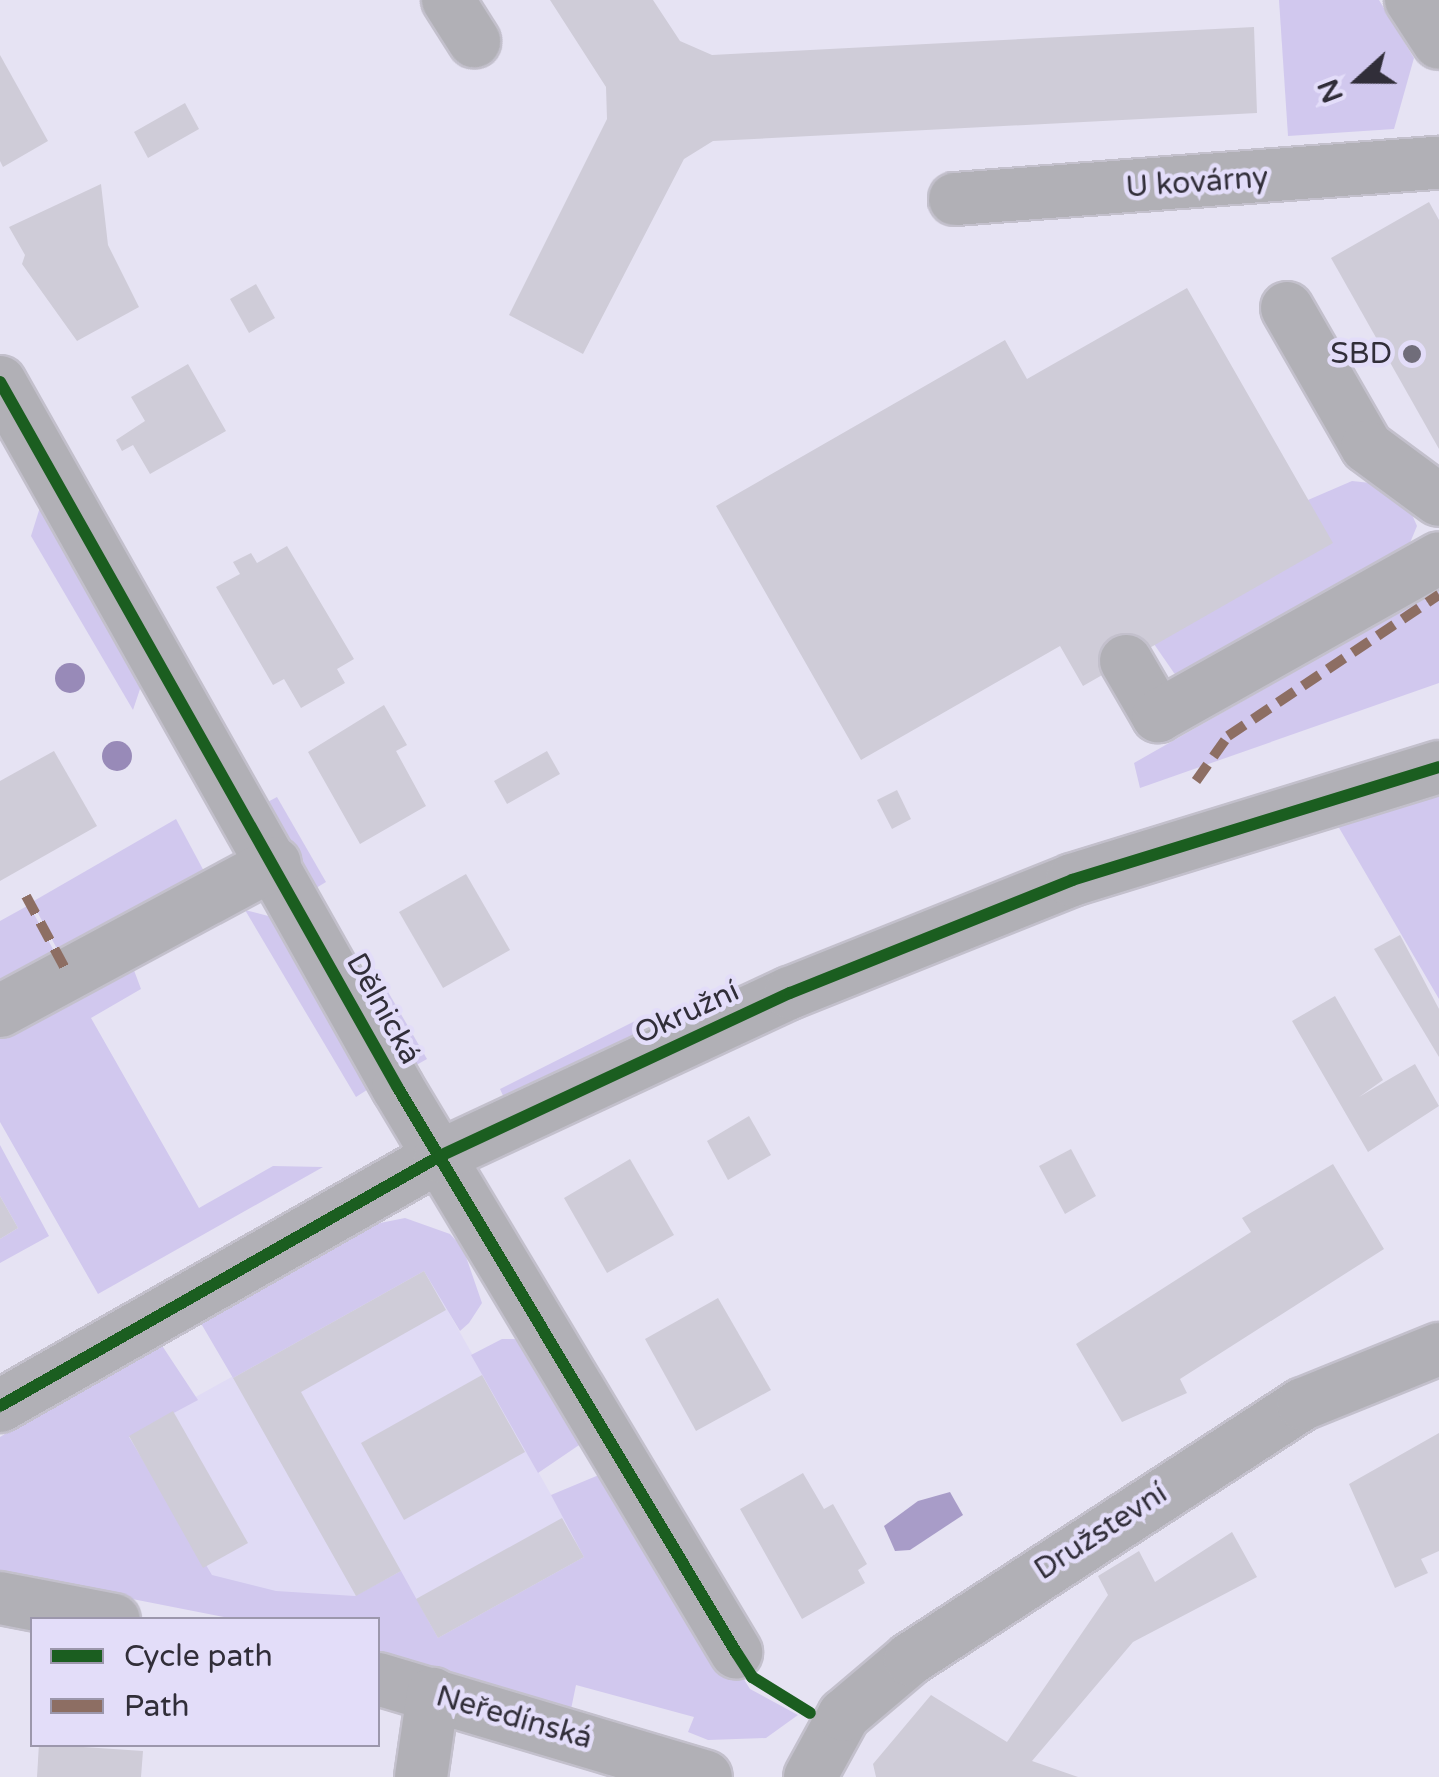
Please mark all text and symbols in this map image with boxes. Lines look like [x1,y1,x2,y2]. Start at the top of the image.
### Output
north arrow [1309,30,1409,130]
text: N [1311,74,1351,107]
street label: U kovárny [1125,160,1269,206]
place label: SBD [1330,336,1392,372]
marker: SBD [1401,343,1423,365]
street label: Dělnická [338,947,428,1071]
street label: Okružní [629,973,745,1053]
street label: Družstevní [1028,1476,1174,1588]
legend [30,1617,380,1747]
text: Cycle path [124,1638,273,1675]
street label: Neředínská [432,1679,596,1757]
text: Path [124,1688,190,1725]

